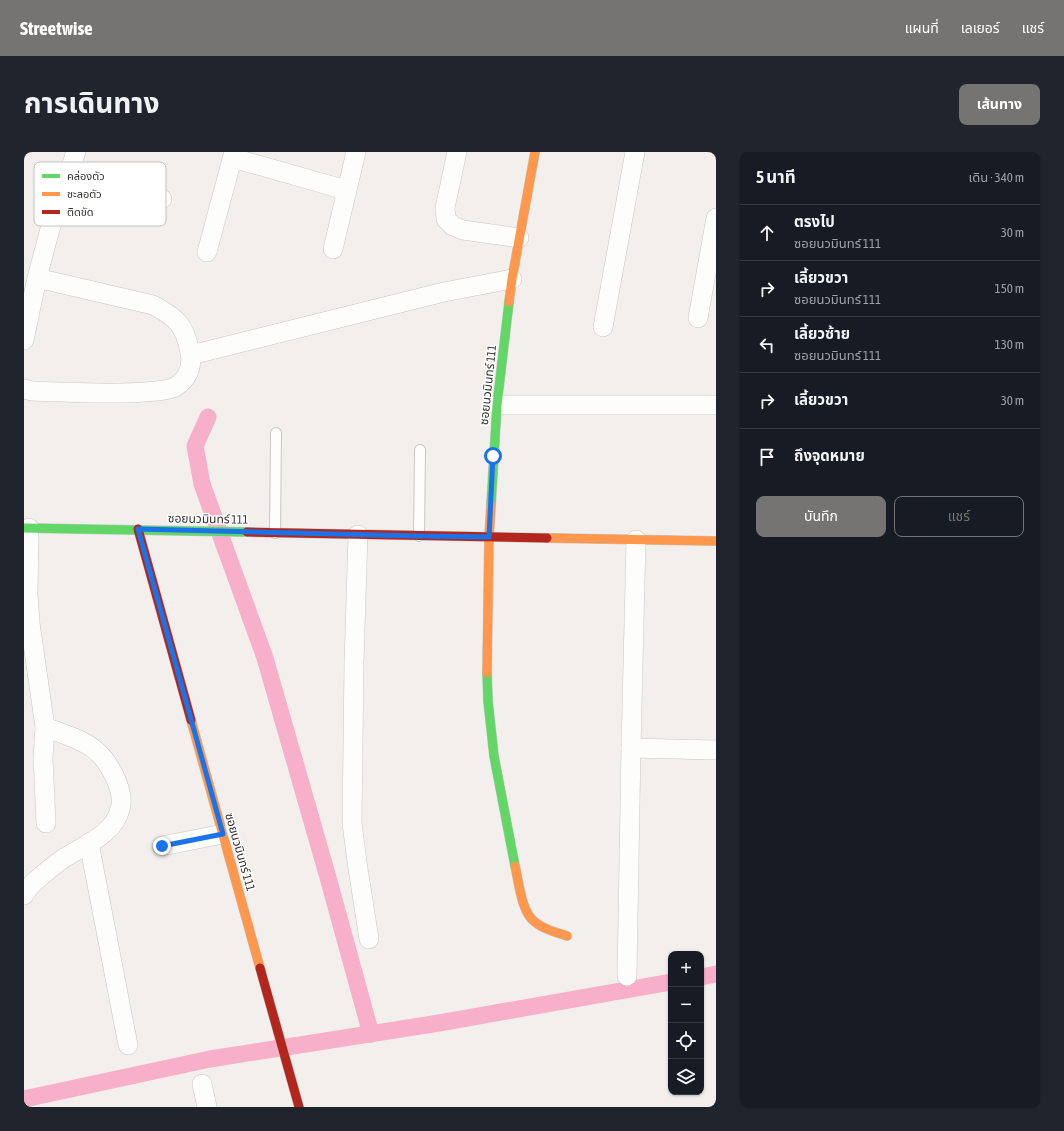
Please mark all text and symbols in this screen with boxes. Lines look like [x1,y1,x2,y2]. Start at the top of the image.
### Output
text: Streetwise [20,17,93,39]
text: แผนที่ [905,20,939,36]
text: เลเยอร์ [961,20,1000,36]
text: แชร์ [1022,20,1044,36]
button: เส้นทาง [959,84,1040,125]
text: การเดินทาง [24,87,159,119]
legend [34,162,166,226]
text: 5 นาที [756,167,796,187]
text: คล่องตัว [67,170,105,182]
text: เดิน · 340 m [969,170,1024,185]
text: ชะลอตัว [67,188,102,200]
text: ติดขัด [67,206,94,218]
text: ตรงไป [794,213,835,230]
icon: ahead [756,222,778,244]
text: 30 m [1001,225,1024,240]
text: ซอยนวมินทร์ 111 [794,236,881,251]
text: เลี้ยวขวา [794,269,848,286]
icon: right [756,278,778,300]
text: 150 m [995,281,1024,296]
text: ซอยนวมินทร์ 111 [794,292,881,307]
text: เลี้ยวซ้าย [794,325,850,342]
icon: left [756,334,778,356]
text: 130 m [995,337,1024,352]
street label: ซอยนวมินทร์ 111 [477,344,499,426]
text: ซอยนวมินทร์ 111 [794,348,881,363]
icon: right [756,390,778,412]
text: เลี้ยวขวา [794,391,848,408]
text: 30 m [1001,393,1024,408]
icon: arrive [756,446,778,468]
route start [484,447,502,465]
text: ถึงจุดหมาย [794,447,865,464]
button: บันทึก [756,496,886,537]
button: แชร์ [894,496,1024,537]
street label: ซอยนวมินทร์ 111 [168,511,249,527]
street label: ซอยนวมินทร์ 111 [222,811,258,893]
route end [153,837,171,855]
map controls [668,951,704,1095]
button: + [668,951,704,987]
button: − [668,987,704,1023]
button: locate [668,1023,704,1059]
button: layers [668,1059,704,1095]

